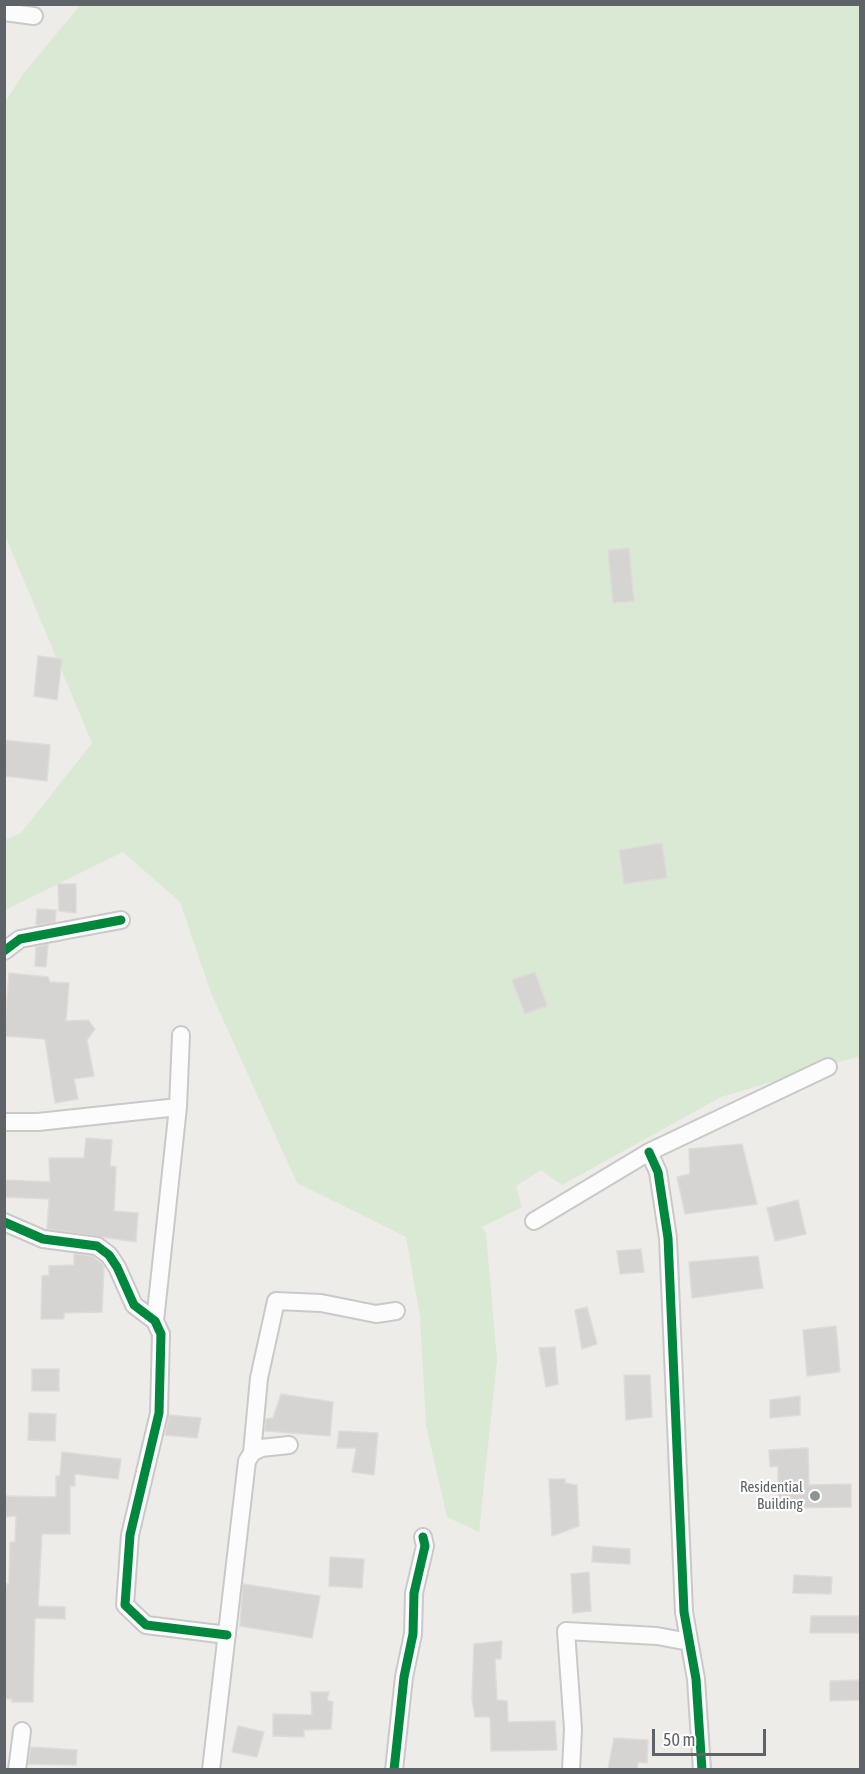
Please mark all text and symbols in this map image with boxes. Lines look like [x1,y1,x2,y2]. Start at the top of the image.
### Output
place label: Residential Building [740,1478,803,1513]
marker: Residential Building [808,1489,822,1503]
scale bar [655,1717,769,1755]
text: 50 m [663,1729,695,1750]

